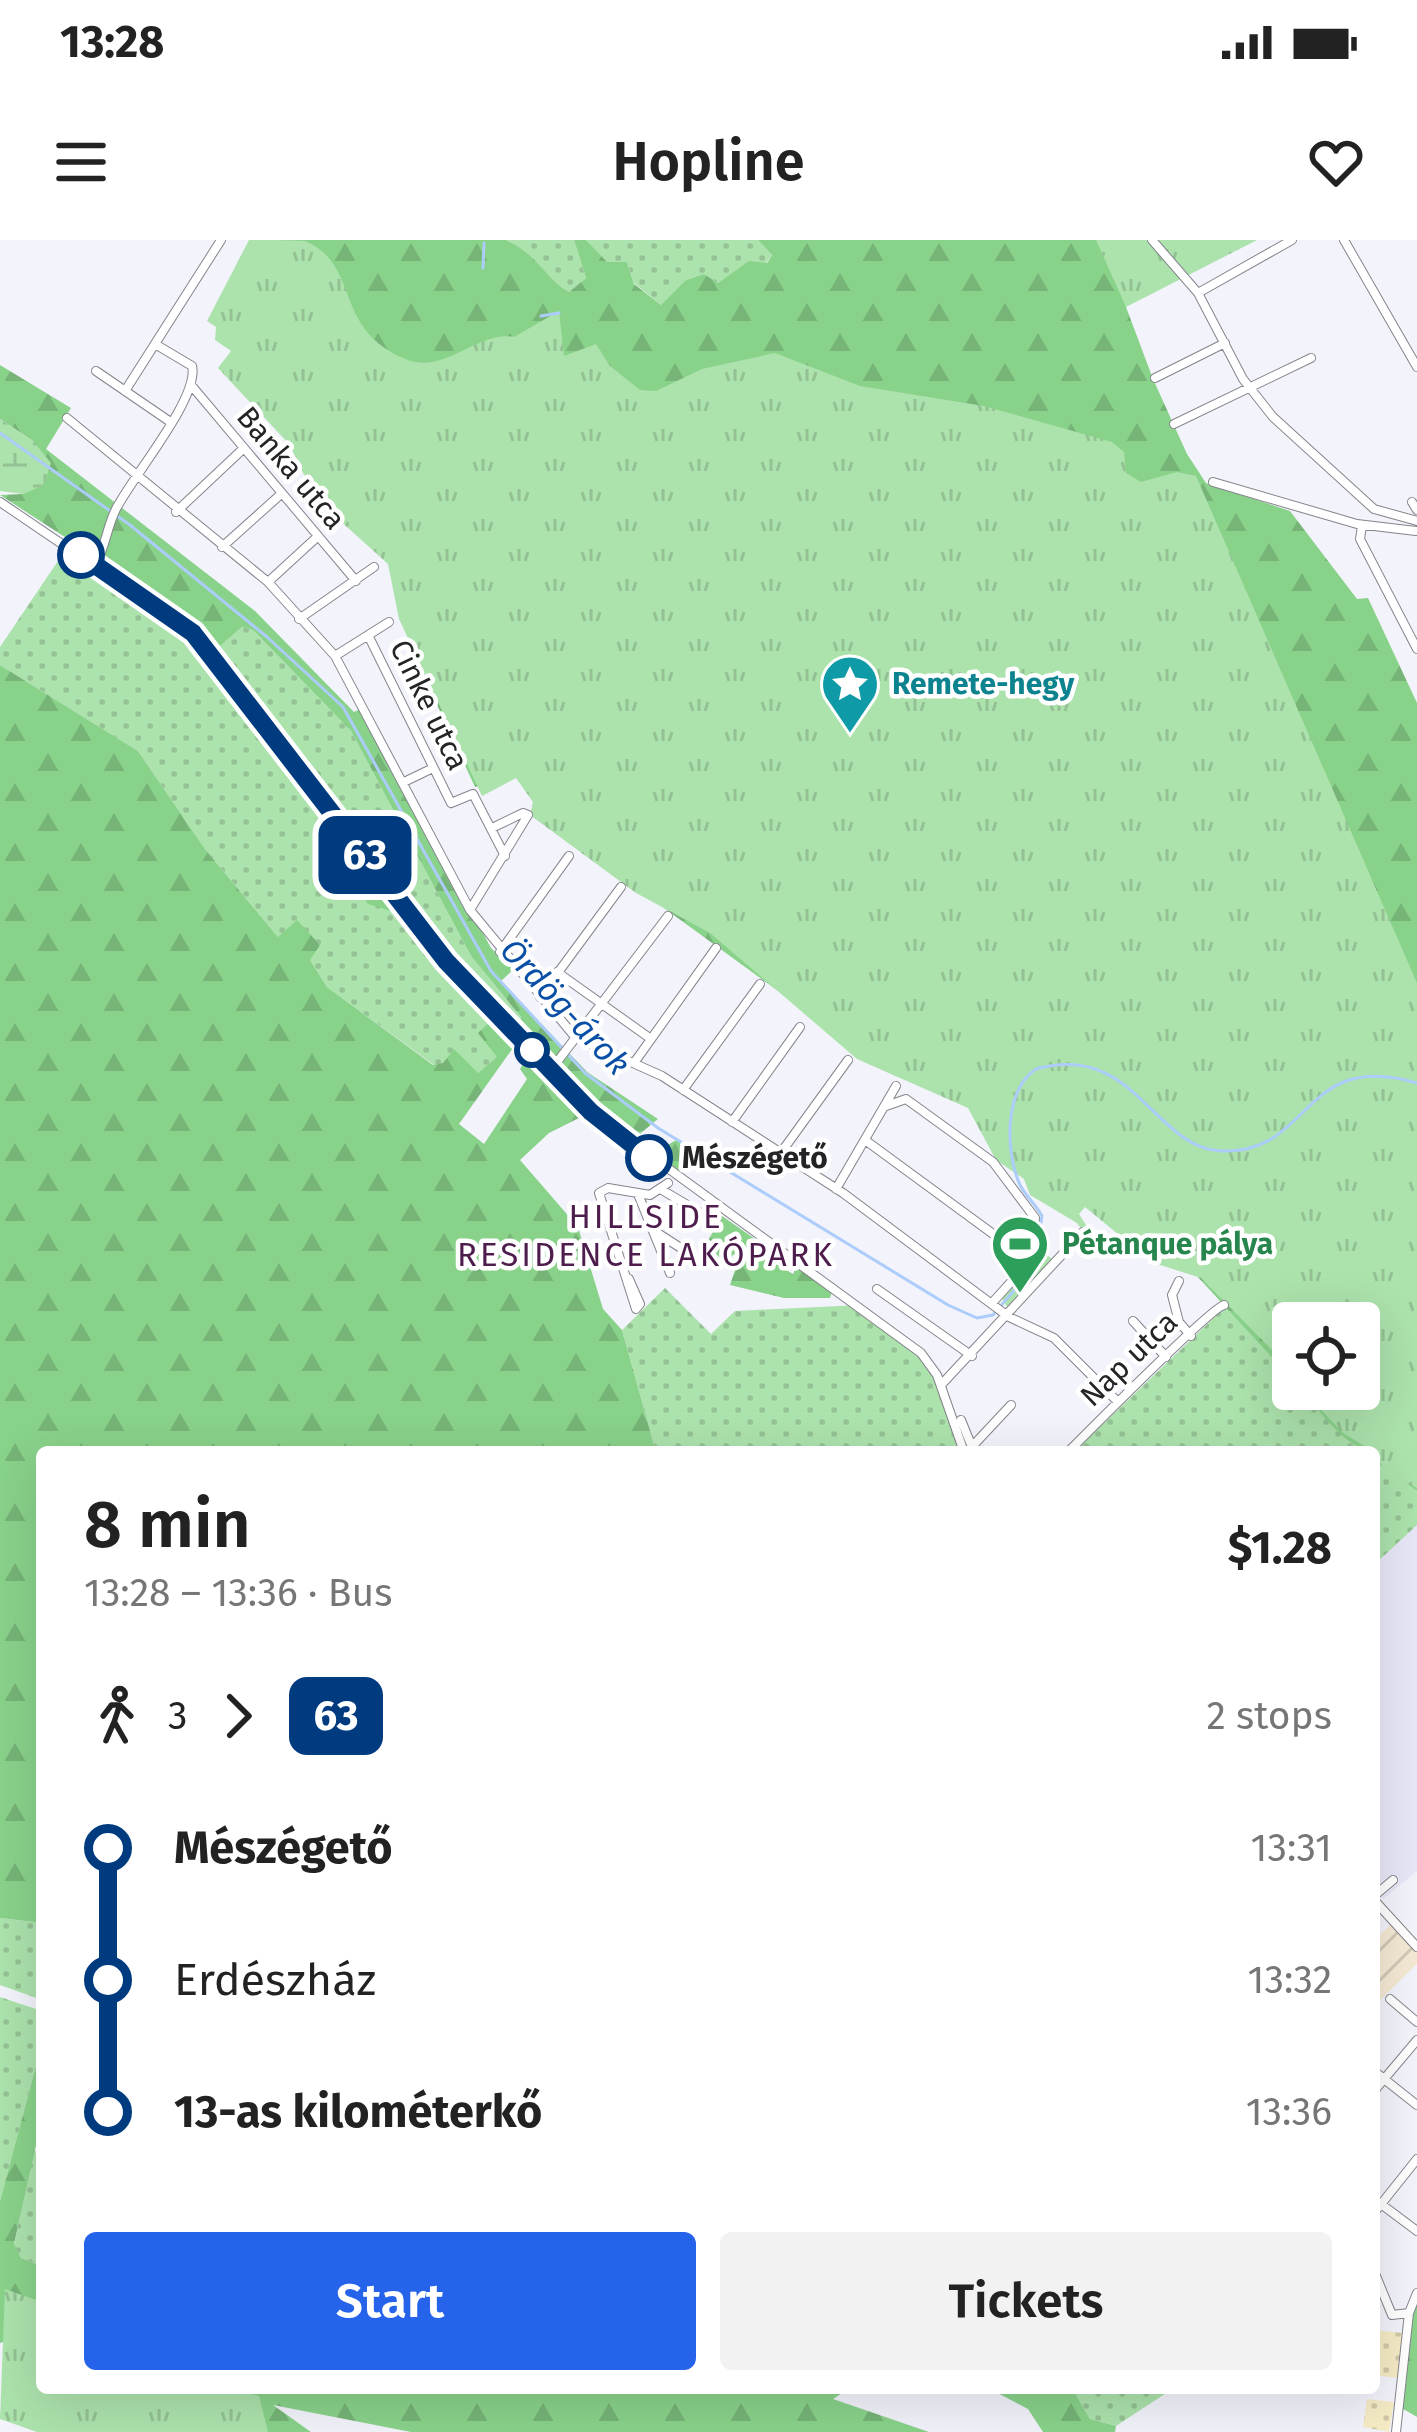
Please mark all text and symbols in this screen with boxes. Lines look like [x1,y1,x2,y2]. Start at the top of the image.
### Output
text: 13:28 [60,15,165,69]
icon: menu [48,129,114,195]
icon: heart [1303,129,1369,195]
text: Hopline [612,130,805,194]
street label: Banka utca [229,399,353,537]
unlabelled marker [59,533,103,577]
street label: Cinke utca [382,634,476,776]
place icon: Remete-hegy [819,653,881,735]
place label: Remete-hegy [892,666,1075,702]
line badge: 63 [311,816,419,894]
text: 63 [342,830,388,880]
water label: Ördög-árok [492,930,638,1084]
unlabelled marker [516,1034,548,1066]
marker: Mészégető [627,1136,671,1180]
place label: Mészégető [682,1140,828,1176]
district label: HILLSIDE RESIDENCE LAKÓPARK [457,1197,835,1275]
sports icon: Pétanque pálya [989,1213,1051,1295]
place label: Pétanque pálya [1062,1226,1273,1262]
map controls [1272,1302,1380,1410]
button: locate [1272,1302,1380,1410]
street label: Nap utca [1073,1304,1185,1414]
text: 8 min [84,1485,251,1564]
text: $1.28 [1228,1521,1332,1575]
text: 13:28 – 13:36 · Bus [84,1570,392,1616]
icon: walk [84,1683,150,1749]
icon: forward [205,1683,271,1749]
text: 63 [313,1691,359,1741]
text: 3 [168,1693,187,1739]
text: 2 stops [1206,1693,1332,1739]
text: Mészégető [174,1821,393,1875]
text: 13:31 [1251,1825,1332,1871]
text: Erdészház [174,1953,376,2007]
text: 13:32 [1248,1957,1332,2003]
text: 13-as kilométerkő [174,2085,542,2139]
text: 13:36 [1246,2089,1332,2135]
button: Start [84,2232,696,2370]
button: Tickets [720,2232,1332,2370]

